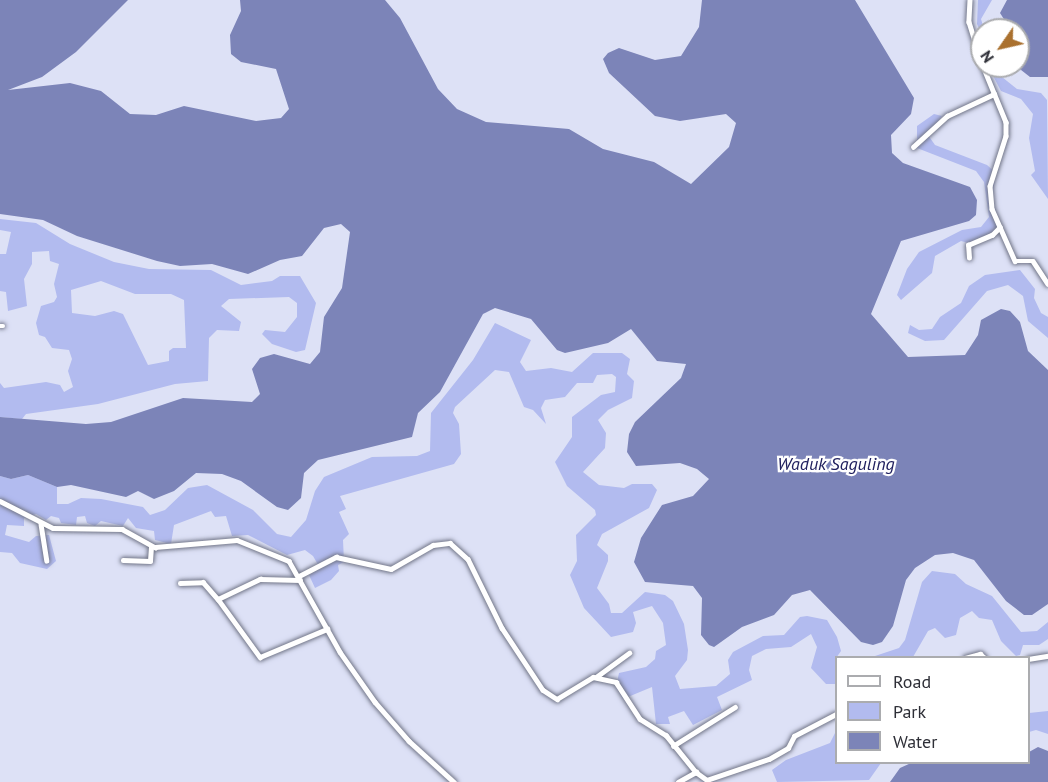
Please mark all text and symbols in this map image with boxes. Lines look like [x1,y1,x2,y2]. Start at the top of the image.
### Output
north arrow [970,18,1030,78]
text: N [976,47,998,67]
water label: Waduk Saguling [777,453,895,475]
legend [835,656,1030,764]
text: Road [893,670,931,693]
text: Park [893,700,926,723]
text: Water [893,730,937,753]

